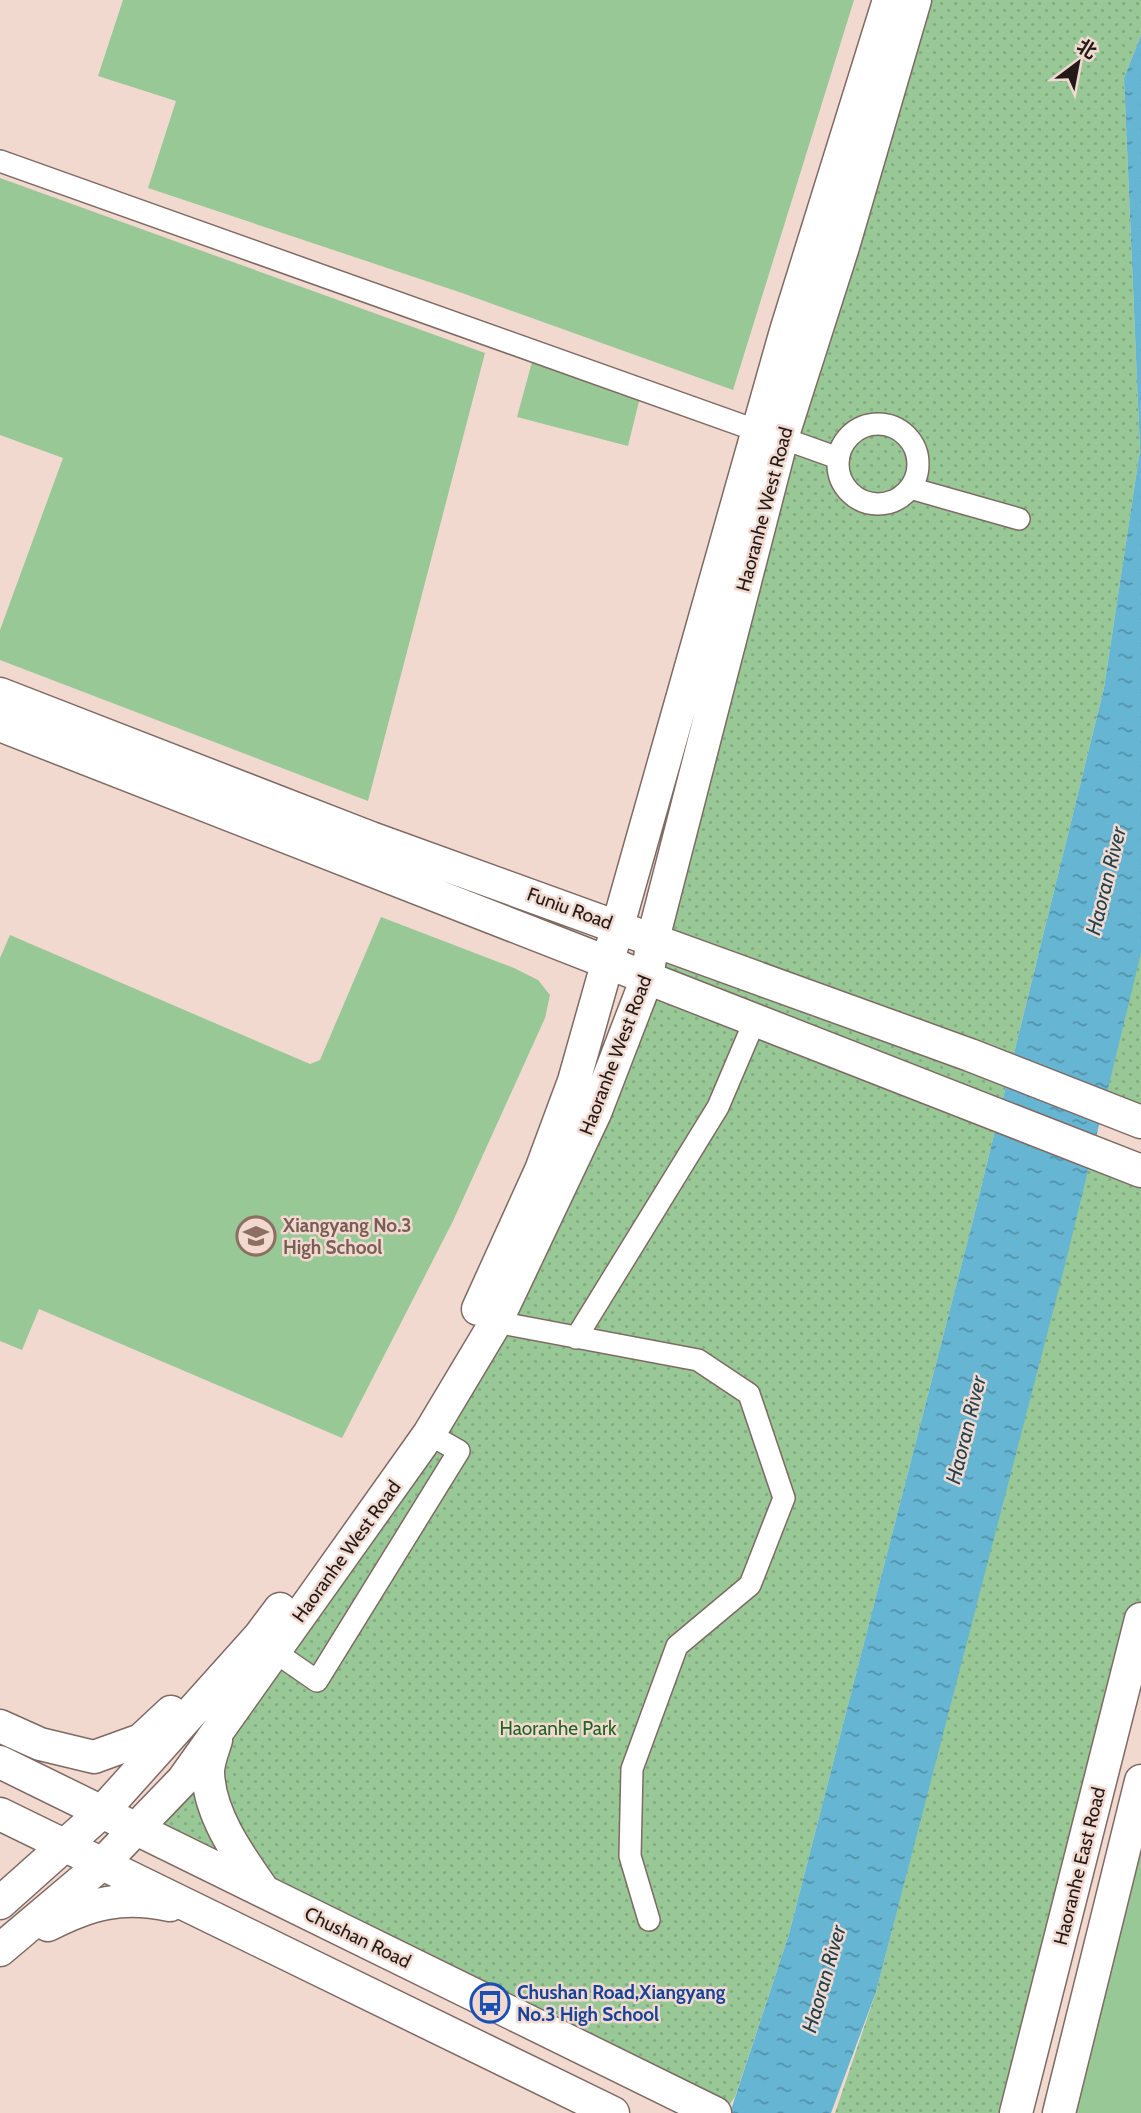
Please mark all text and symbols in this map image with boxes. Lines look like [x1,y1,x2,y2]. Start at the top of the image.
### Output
north arrow [1043,28,1113,98]
text: 北 [1073,34,1101,64]
street label: Haoranhe West Road [731,424,798,594]
water label: Haoran River [1080,823,1131,937]
street label: Funiu Road [524,882,616,935]
street label: Haoranhe West Road [574,972,657,1138]
place label: Xiangyang No.3 High School [282,1214,412,1259]
school or university icon: Xiangyang No.3 High School [235,1215,277,1257]
water label: Haoran River [940,1372,991,1486]
street label: Haoranhe West Road [287,1476,406,1627]
park label: Haoranhe Park [500,1717,617,1740]
street label: Haoranhe East Road [1049,1785,1110,1948]
street label: Chushan Road [301,1902,415,1973]
water label: Haoran River [796,1921,851,2035]
place label: Chushan Road,Xiangyang No.3 High School [517,1981,726,2026]
bus stop icon: Chushan Road,Xiangyang No.3 High School [469,1982,511,2024]

